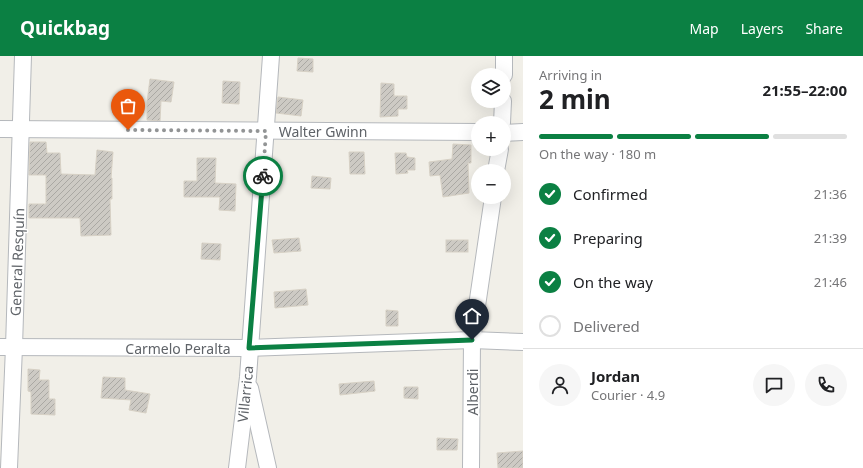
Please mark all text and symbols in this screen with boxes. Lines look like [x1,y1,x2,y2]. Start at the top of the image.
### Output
text: Quickbag [20,15,110,41]
text: Map [690,19,719,38]
text: Layers [741,19,783,38]
text: Share [805,19,843,38]
text: Arriving in [539,66,602,84]
map controls [471,68,511,204]
button: layers [471,68,511,108]
text: 21:55–22:00 [762,80,847,100]
text: 2 min [539,81,611,117]
pin [111,89,145,130]
icon: bag [117,95,139,117]
button: + [471,116,511,156]
street label: Walter Gwinn [279,122,367,141]
text: On the way · 180 m [539,145,656,163]
courier [243,156,283,196]
button: − [471,164,511,204]
icon: bike [252,165,274,187]
icon: check [539,183,561,205]
text: Confirmed [573,184,648,204]
text: 21:36 [814,185,847,203]
street label: General Resquín [6,208,28,316]
icon: check [539,227,561,249]
text: Preparing [573,228,643,248]
text: 21:39 [814,229,847,247]
icon: check [539,271,561,293]
text: On the way [573,272,653,292]
text: 21:46 [814,273,847,291]
pin [455,299,489,340]
icon: home [461,305,483,327]
text: Delivered [573,316,640,336]
street label: Carmelo Peralta [125,339,231,358]
button: person [539,364,581,406]
button: chat [753,364,795,406]
button: phone [805,364,847,406]
street label: Villarrica [233,365,257,423]
text: Jordan [591,366,640,386]
street label: Alberdi [463,369,482,415]
text: Courier · 4.9 [591,386,665,404]

